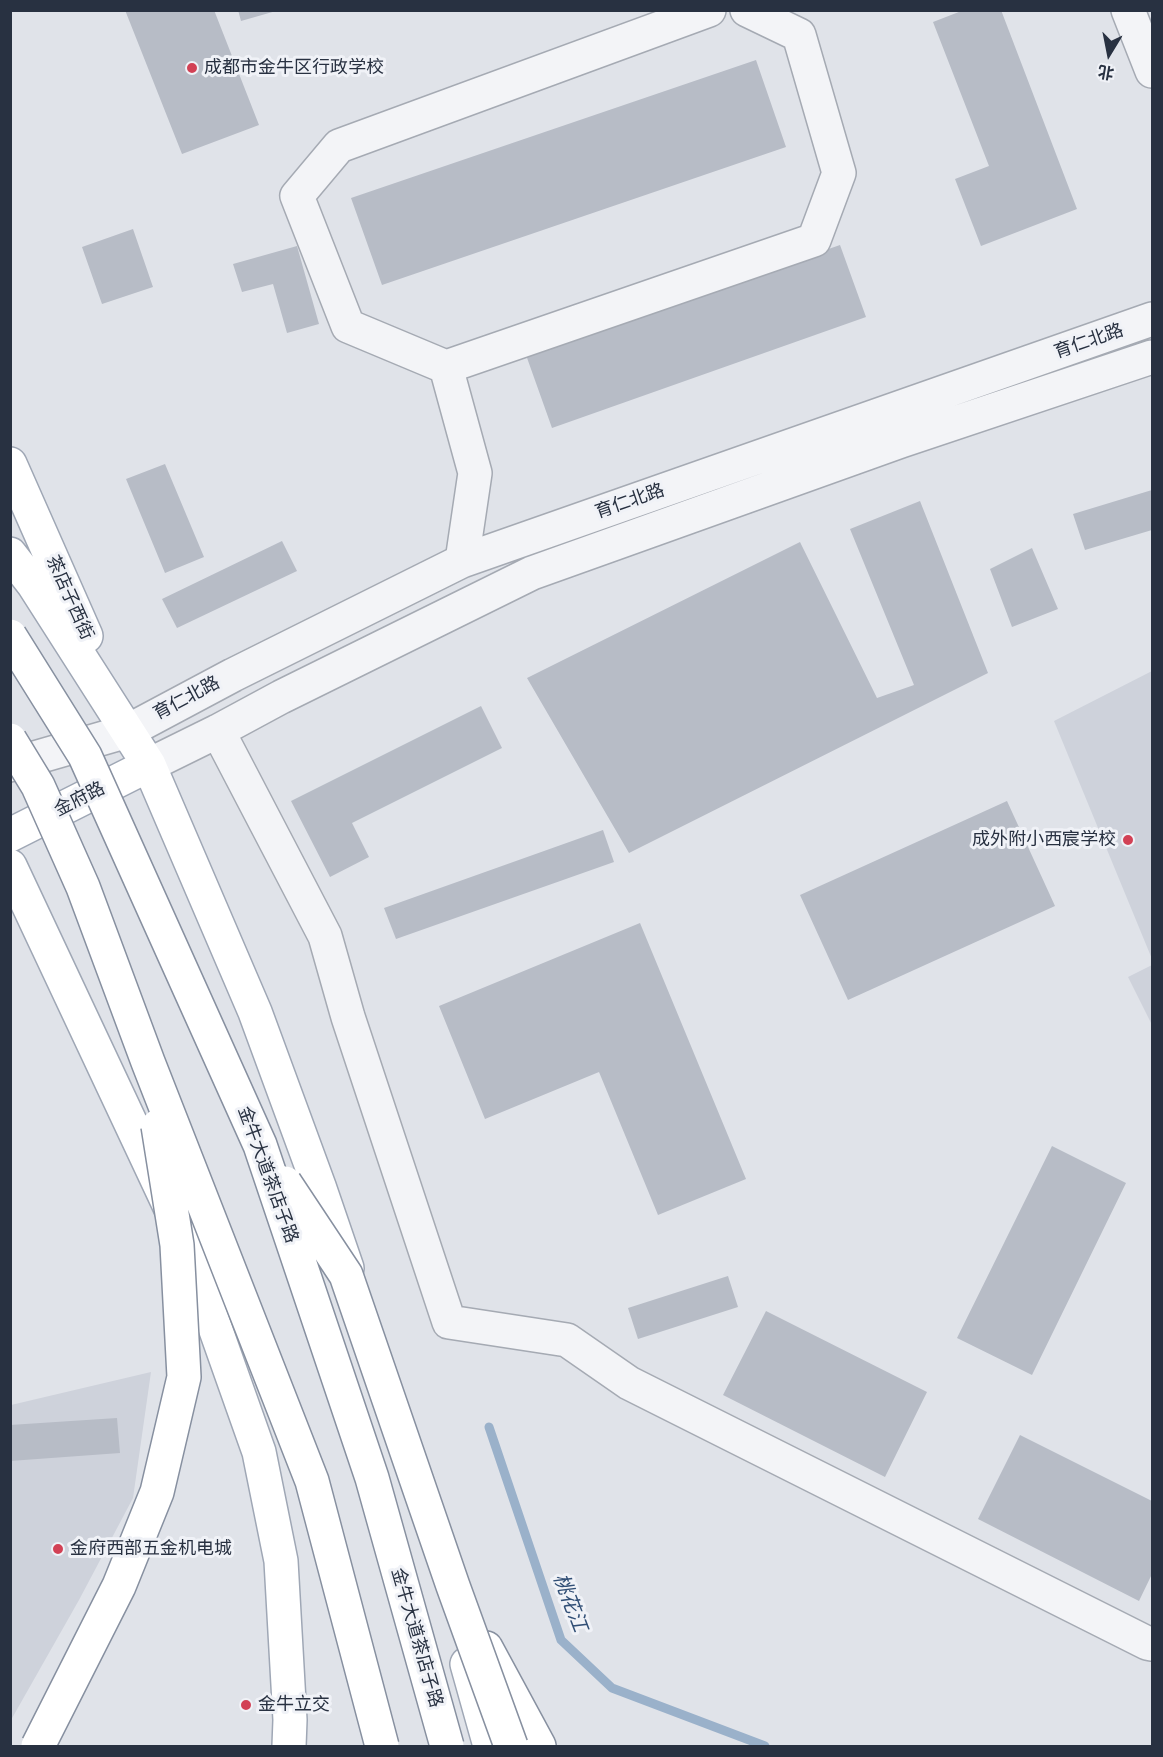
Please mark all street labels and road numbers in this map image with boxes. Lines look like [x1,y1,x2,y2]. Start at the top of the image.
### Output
street label: 育仁北路 [1051,320,1127,364]
street label: 育仁北路 [592,480,668,524]
street label: 茶店子西街 [41,552,97,644]
street label: 育仁北路 [150,673,224,725]
street label: 金府路 [51,778,109,822]
street label: 金牛大道茶店子路 [232,1104,302,1246]
street label: 金牛大道茶店子路 [386,1566,446,1710]

